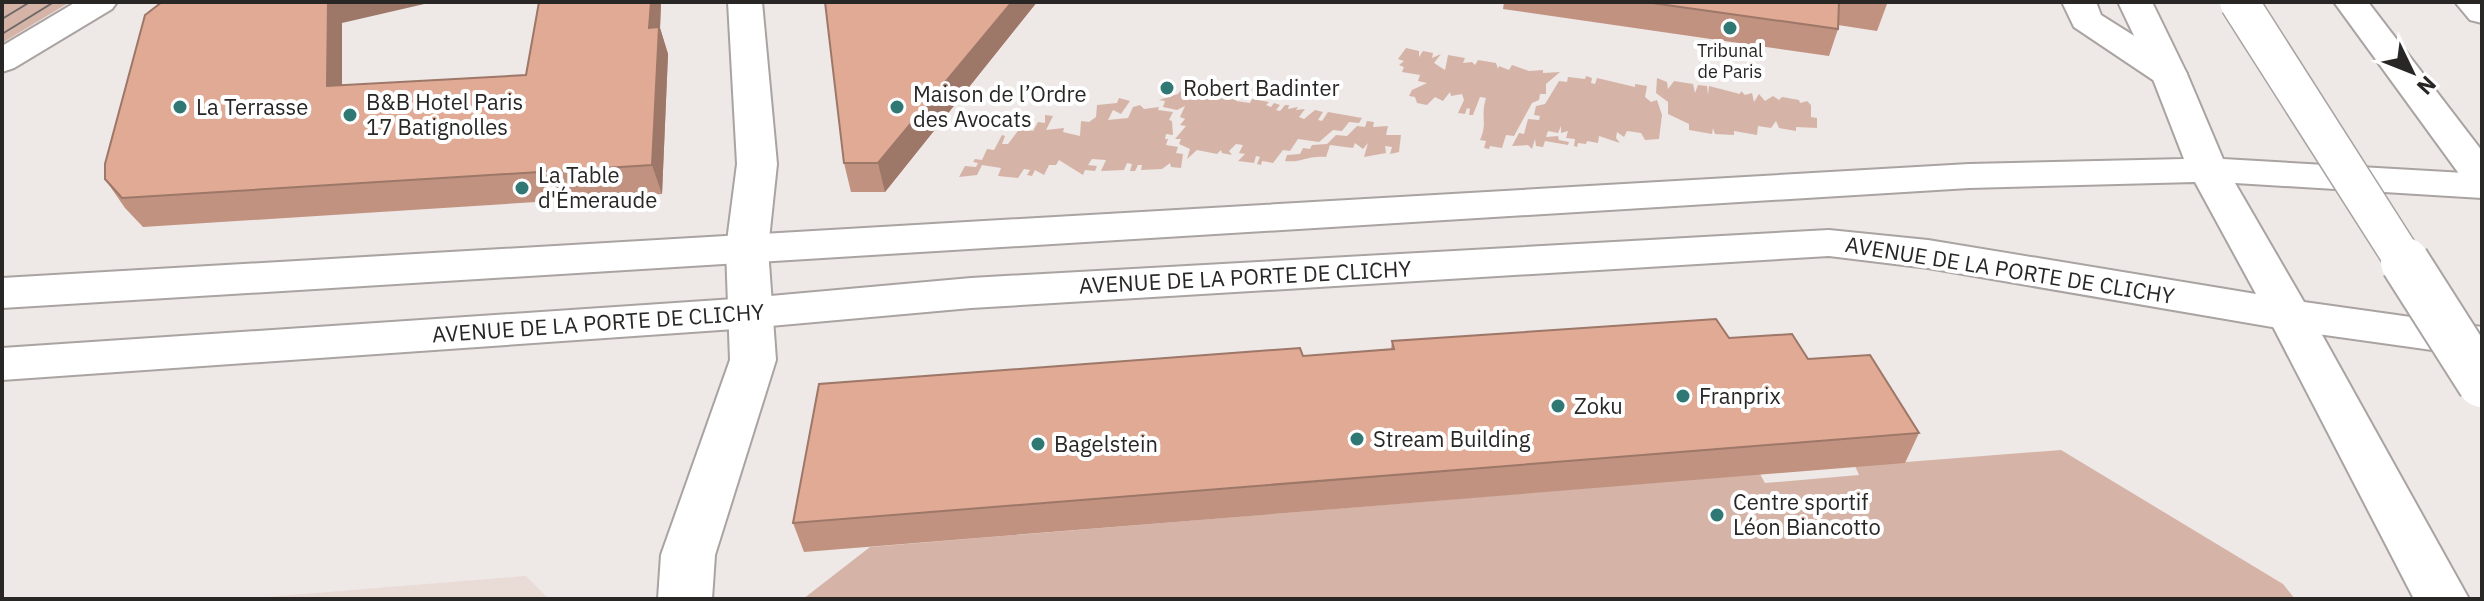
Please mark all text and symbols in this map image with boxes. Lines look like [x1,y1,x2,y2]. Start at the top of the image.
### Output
marker: Tribunal de Paris [1721,19,1739,37]
north arrow [2372,32,2452,112]
place label: Tribunal de Paris [1697,39,1763,83]
text: N [2411,70,2443,102]
place label: Robert Badinter [1183,73,1340,102]
place label: Maison de l’Ordre des Avocats [913,79,1087,133]
marker: Robert Badinter [1158,79,1176,97]
place label: B&B Hotel Paris 17 Batignolles [366,87,523,141]
place label: La Terrasse [196,92,308,121]
marker: La Terrasse [171,98,189,116]
marker: Maison de l’Ordre des Avocats [888,98,906,116]
marker: B&B Hotel Paris 17 Batignolles [341,106,359,124]
place label: La Table d'Émeraude [538,160,657,214]
marker: La Table d'Émeraude [513,179,531,197]
street label: AVENUE DE LA PORTE DE CLICHY [1843,229,2177,310]
street label: AVENUE DE LA PORTE DE CLICHY [1078,253,1412,300]
street label: AVENUE DE LA PORTE DE CLICHY [431,296,765,349]
place label: Franprix [1699,381,1781,410]
marker: Franprix [1674,387,1692,405]
place label: Zoku [1574,391,1623,420]
marker: Zoku [1549,397,1567,415]
place label: Stream Building [1373,424,1531,453]
place label: Bagelstein [1054,429,1158,458]
marker: Stream Building [1348,430,1366,448]
marker: Bagelstein [1029,435,1047,453]
place label: Centre sportif Léon Biancotto [1733,487,1881,541]
marker: Centre sportif Léon Biancotto [1708,506,1726,524]

